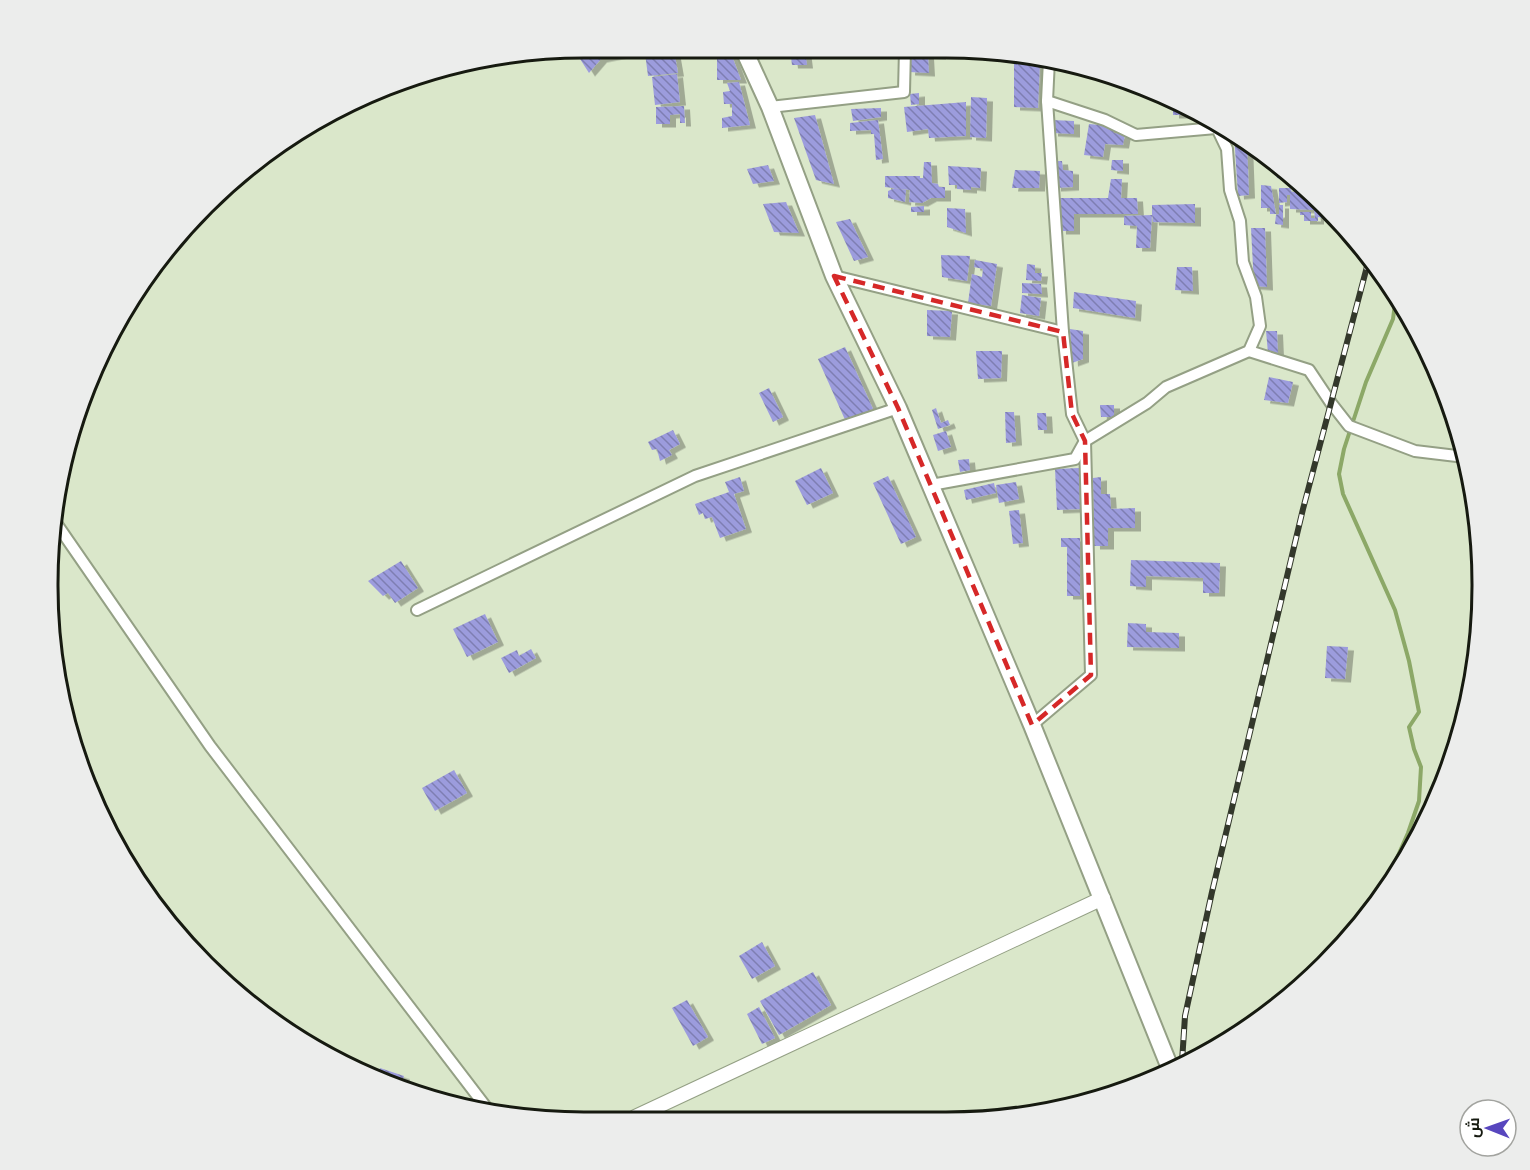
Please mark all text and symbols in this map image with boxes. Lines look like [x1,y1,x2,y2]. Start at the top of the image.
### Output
north arrow [1458,1098,1518,1158]
text: ش [1462,1117,1483,1138]

